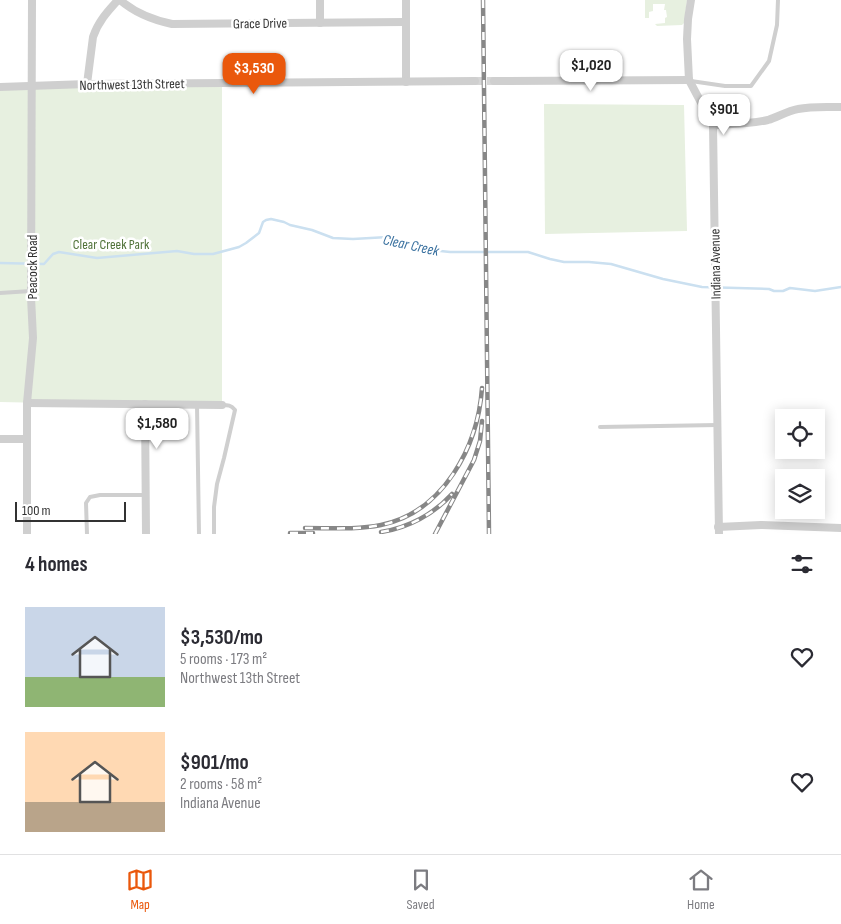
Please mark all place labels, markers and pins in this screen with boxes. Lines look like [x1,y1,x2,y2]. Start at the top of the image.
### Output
pin: $1,020 [550,49,632,92]
pin: $3,530 [213,52,295,95]
pin: $901 [694,94,754,136]
pin: $1,580 [116,408,198,450]

